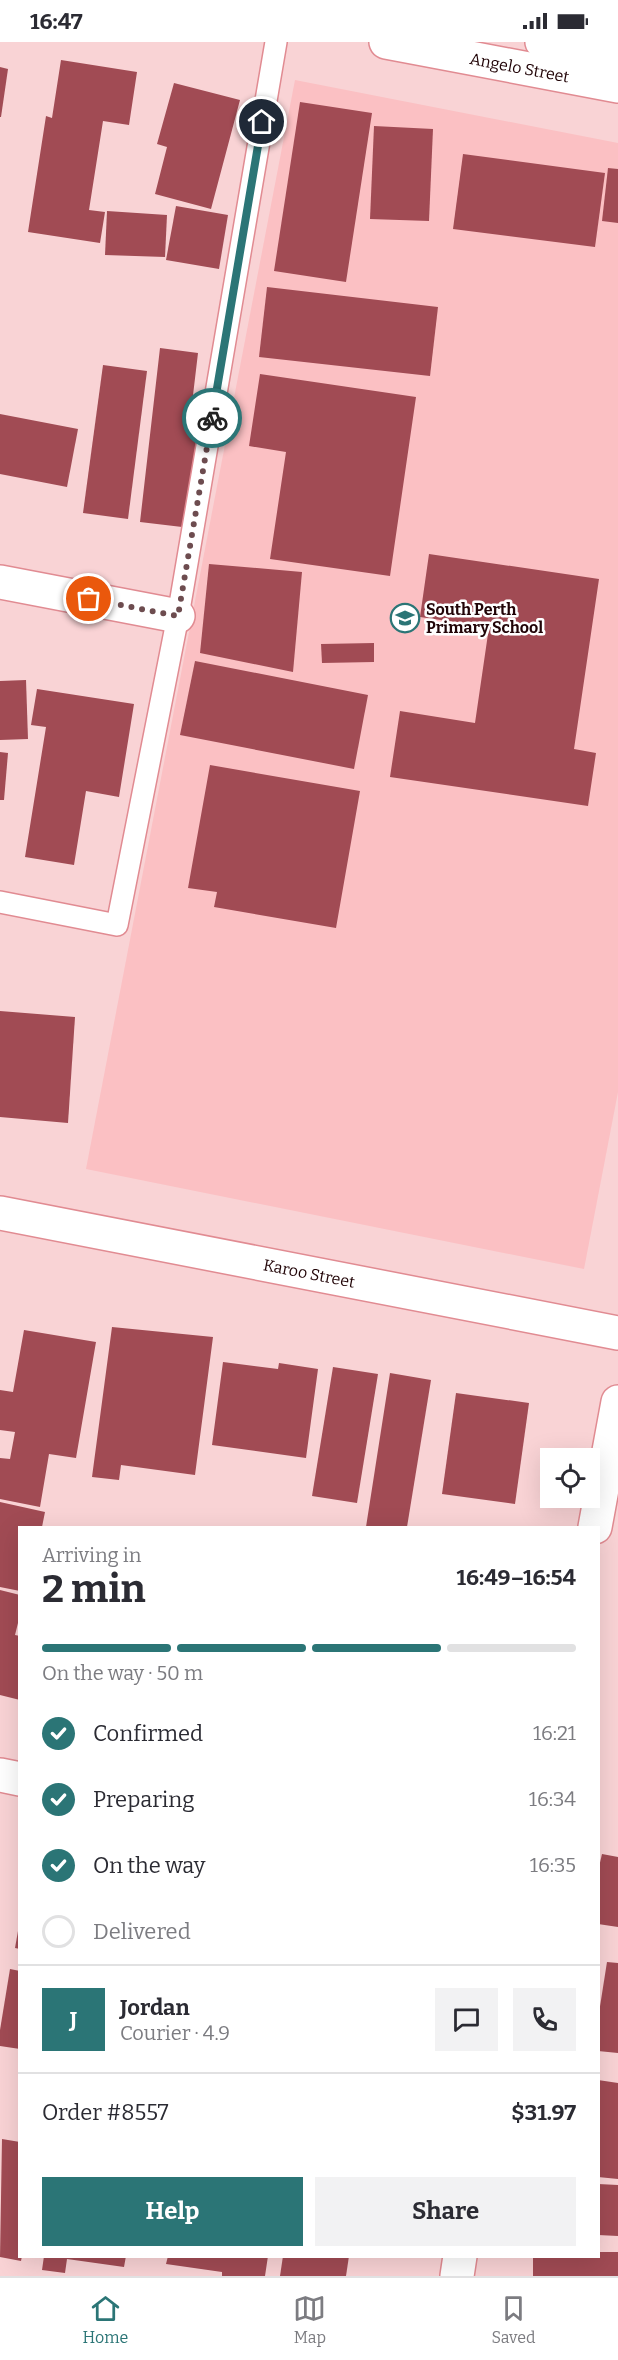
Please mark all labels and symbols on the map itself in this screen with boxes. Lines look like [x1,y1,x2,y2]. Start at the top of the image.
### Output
street label: Angelo Street [468,49,571,86]
pin [236,96,287,147]
courier [182,388,242,448]
pin [63,573,114,624]
place label: South Perth Primary School [426,600,543,637]
school or university icon: South Perth Primary School [389,602,421,634]
street label: Karoo Street [262,1255,357,1291]

